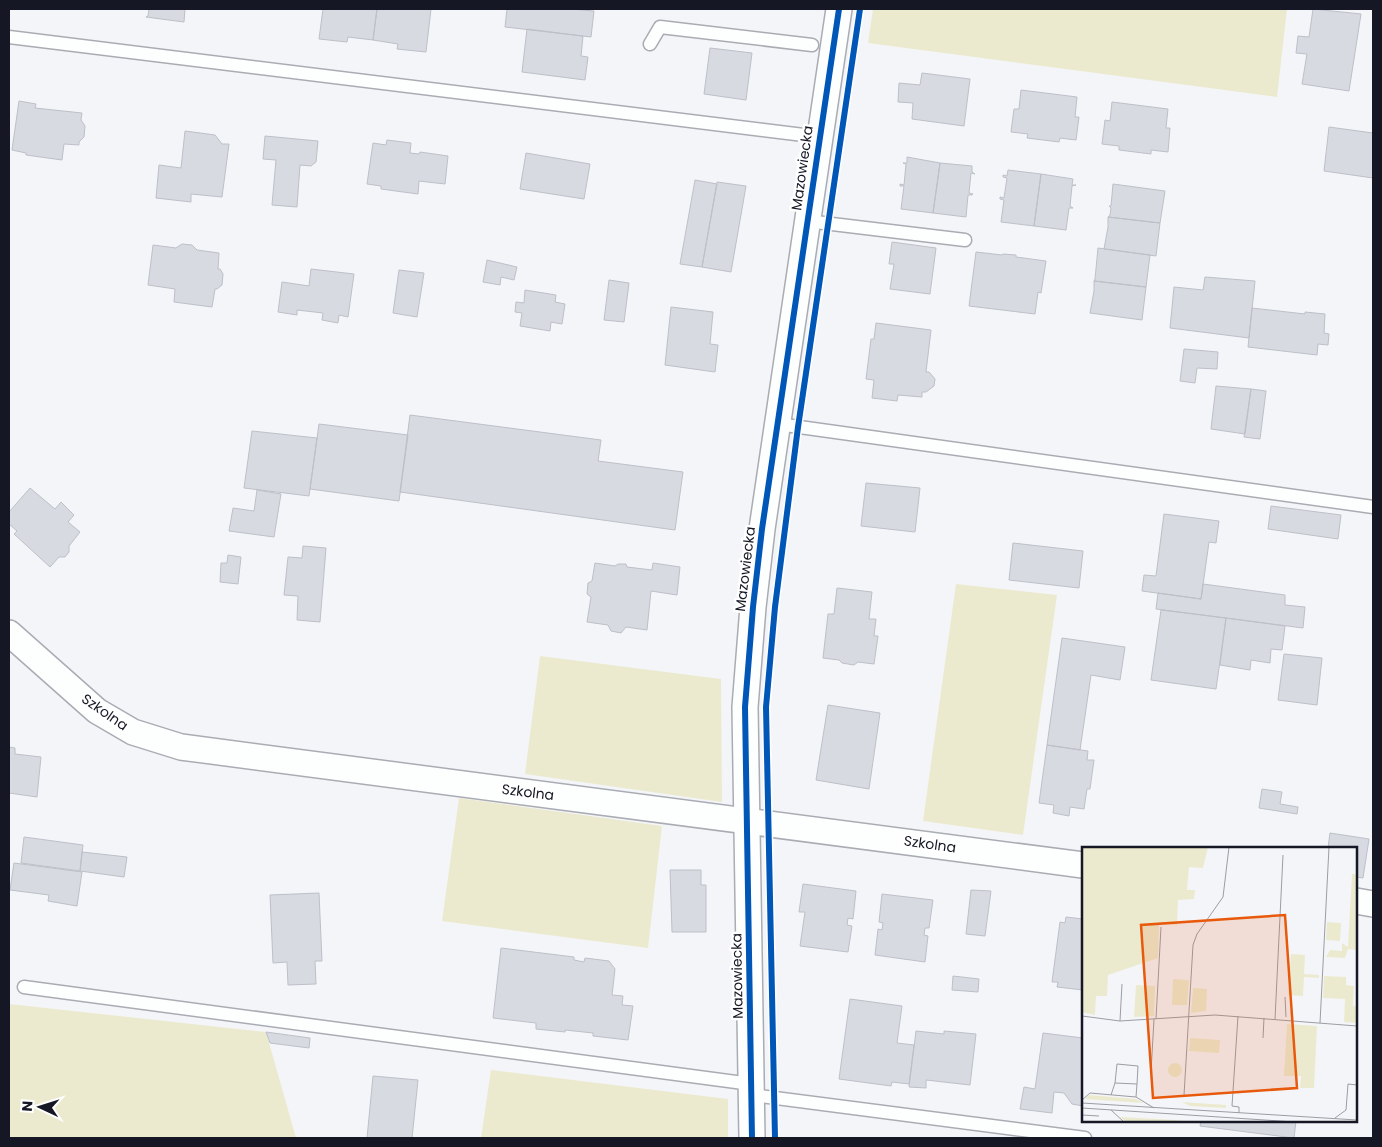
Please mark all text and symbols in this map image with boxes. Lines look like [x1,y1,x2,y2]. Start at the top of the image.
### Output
street label: Mazowiecka [786,124,818,212]
street label: Mazowiecka [730,525,760,613]
street label: Szkolna [78,689,132,735]
street label: Szkolna [501,779,555,805]
street label: Szkolna [903,830,957,858]
inset map [1082,847,1357,1122]
street label: Mazowiecka [726,933,748,1019]
north arrow [15,1082,65,1132]
text: N [17,1100,37,1112]

